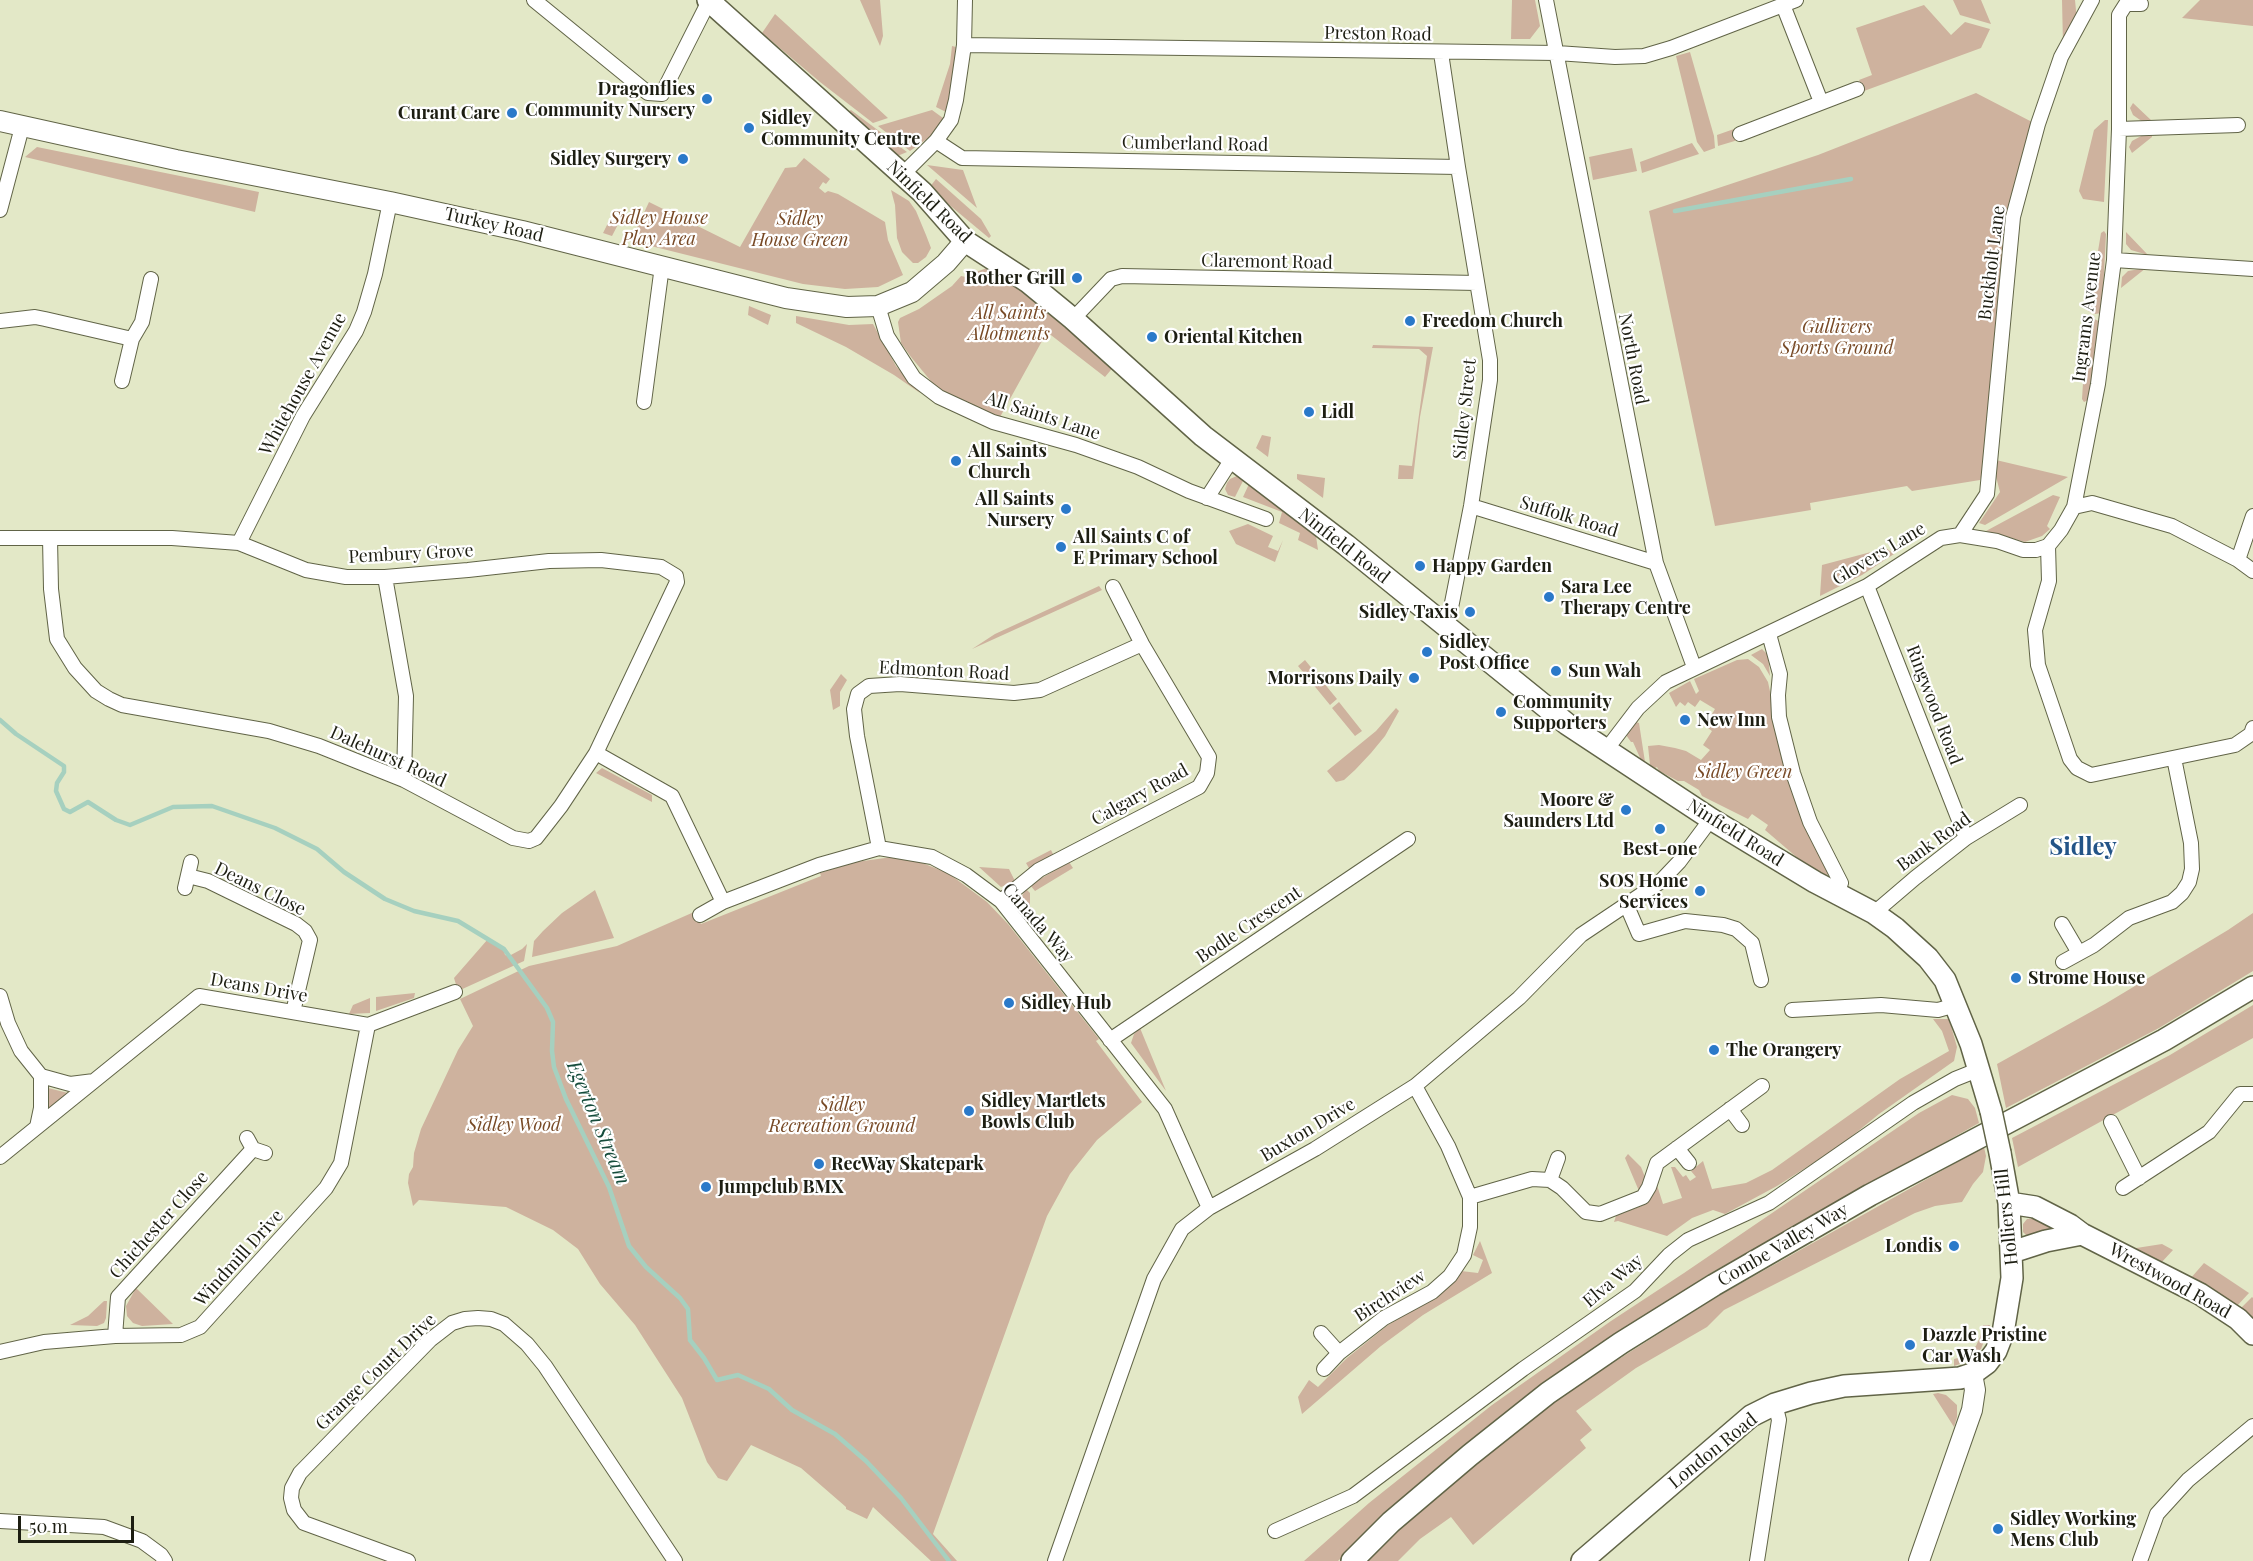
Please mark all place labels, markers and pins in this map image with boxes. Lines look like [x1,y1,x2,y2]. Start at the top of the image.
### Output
place label: Dragonflies Community Nursery [525,78,695,121]
marker: Dragonflies Community Nursery [700,92,714,106]
place label: Curant Care [398,102,500,124]
marker: Curant Care [505,106,519,120]
place label: Sidley Community Centre [761,107,920,150]
marker: Sidley Community Centre [742,121,756,135]
place label: Sidley Surgery [550,148,671,170]
marker: Sidley Surgery [676,152,690,166]
place label: Rother Grill [965,267,1065,289]
marker: Rother Grill [1070,271,1084,285]
place label: Freedom Church [1422,310,1563,332]
marker: Freedom Church [1403,314,1417,328]
place label: Oriental Kitchen [1164,326,1302,348]
marker: Oriental Kitchen [1145,330,1159,344]
place label: Lidl [1321,401,1354,423]
marker: Lidl [1302,405,1316,419]
place label: All Saints Church [968,440,1047,482]
marker: All Saints Church [949,454,963,468]
place label: All Saints Nursery [975,488,1054,530]
marker: All Saints Nursery [1059,502,1073,516]
place label: All Saints C of E Primary School [1073,526,1218,568]
marker: All Saints C of E Primary School [1054,540,1068,554]
place label: Happy Garden [1432,555,1552,577]
marker: Happy Garden [1413,559,1427,573]
place label: Sara Lee Therapy Centre [1561,576,1691,618]
marker: Sara Lee Therapy Centre [1542,590,1556,604]
place label: Sidley Taxis [1359,601,1458,623]
marker: Sidley Taxis [1463,605,1477,619]
place label: Sidley Post Office [1439,631,1529,674]
marker: Sidley Post Office [1420,645,1434,659]
place label: Sun Wah [1568,660,1641,682]
marker: Sun Wah [1549,664,1563,678]
place label: Morrisons Daily [1267,667,1402,689]
marker: Morrisons Daily [1407,671,1421,685]
place label: Community Supporters [1513,691,1612,734]
marker: Community Supporters [1494,705,1508,719]
place label: New Inn [1697,709,1766,731]
marker: New Inn [1678,713,1692,727]
place label: Moore & Saunders Ltd [1504,789,1614,832]
marker: Moore & Saunders Ltd [1619,803,1633,817]
marker: Best-one [1653,822,1667,836]
place label: Best-one [1623,838,1697,860]
place label: SOS Home Services [1599,870,1688,912]
marker: SOS Home Services [1693,884,1707,898]
place label: Strome House [2028,967,2145,989]
marker: Strome House [2009,971,2023,985]
place label: Sidley Hub [1021,992,1111,1014]
marker: Sidley Hub [1002,996,1016,1010]
place label: The Orangery [1726,1039,1841,1061]
marker: The Orangery [1707,1043,1721,1057]
place label: Sidley Martlets Bowls Club [981,1090,1106,1132]
marker: Sidley Martlets Bowls Club [962,1104,976,1118]
place label: RecWay Skatepark [831,1153,984,1175]
marker: RecWay Skatepark [812,1157,826,1171]
place label: Jumpclub BMX [718,1176,844,1198]
marker: Jumpclub BMX [699,1180,713,1194]
place label: Londis [1885,1235,1942,1257]
marker: Londis [1947,1239,1961,1253]
place label: Dazzle Pristine Car Wash [1922,1324,2047,1366]
marker: Dazzle Pristine Car Wash [1903,1338,1917,1352]
place label: Sidley Working Mens Club [2010,1508,2136,1550]
marker: Sidley Working Mens Club [1991,1522,2005,1536]

